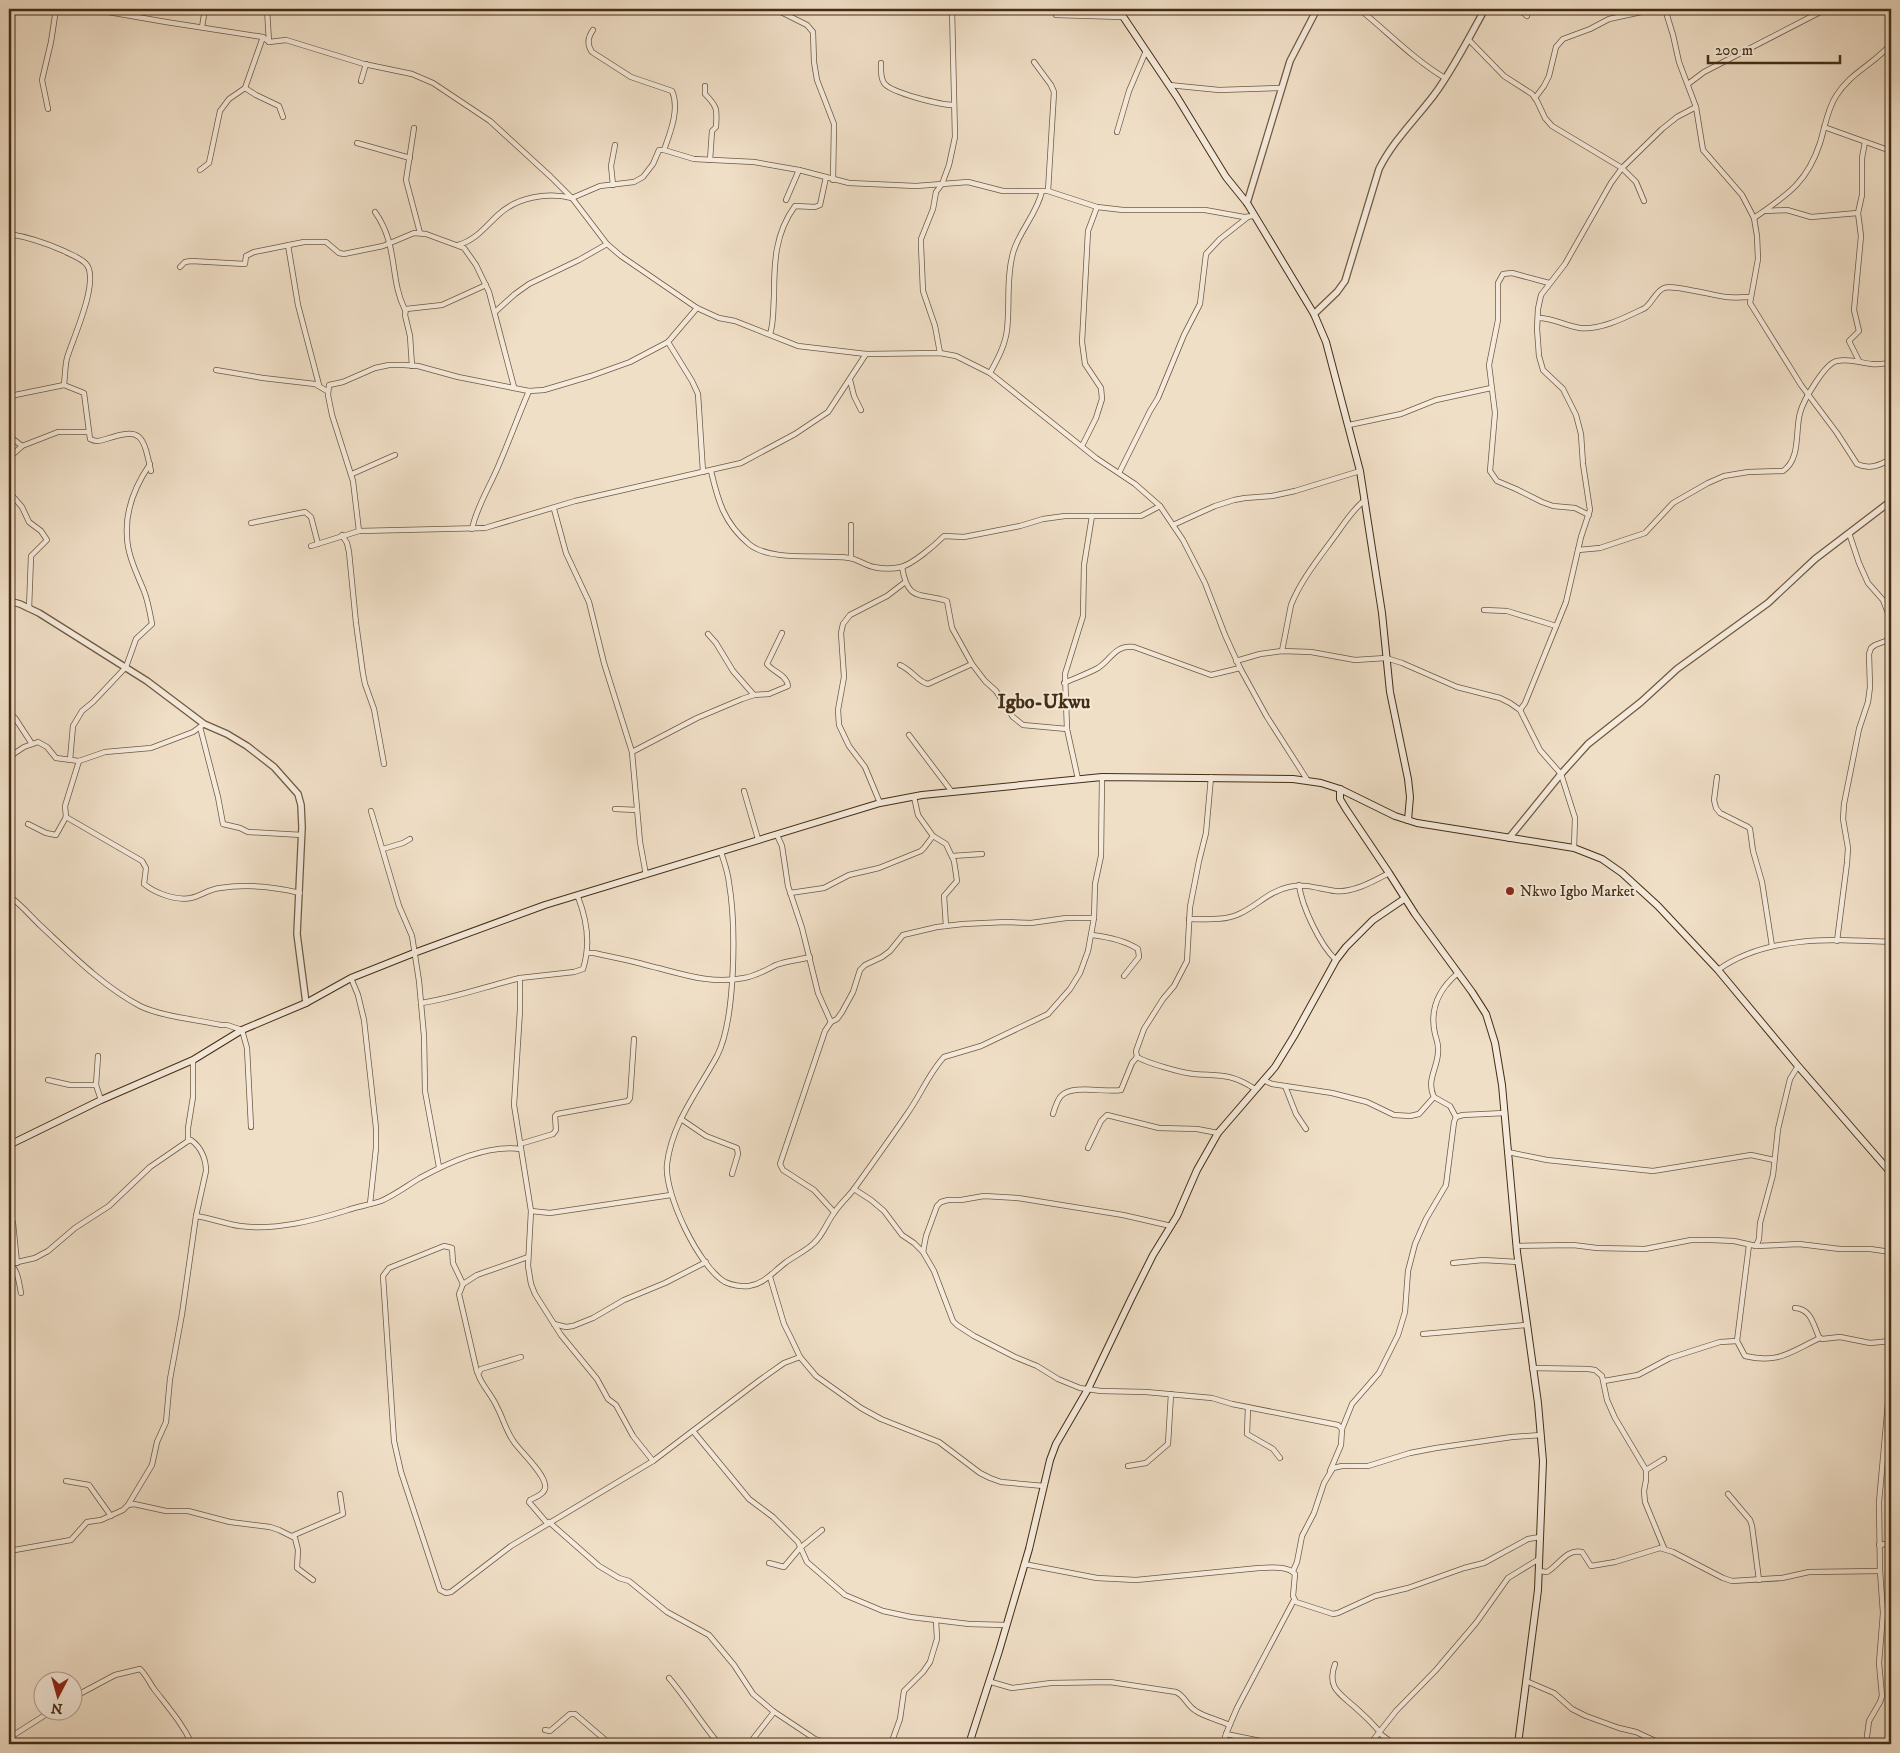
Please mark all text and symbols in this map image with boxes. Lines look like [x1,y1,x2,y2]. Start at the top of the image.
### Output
scale bar [1708,32,1840,64]
text: 200 m [1715,41,1753,60]
district label: Igbo-Ukwu [998,690,1091,715]
place label: Nkwo Igbo Market [1520,882,1635,901]
marker: Nkwo Igbo Market [1504,885,1516,897]
north arrow [32,1670,82,1720]
text: N [50,1698,63,1717]

